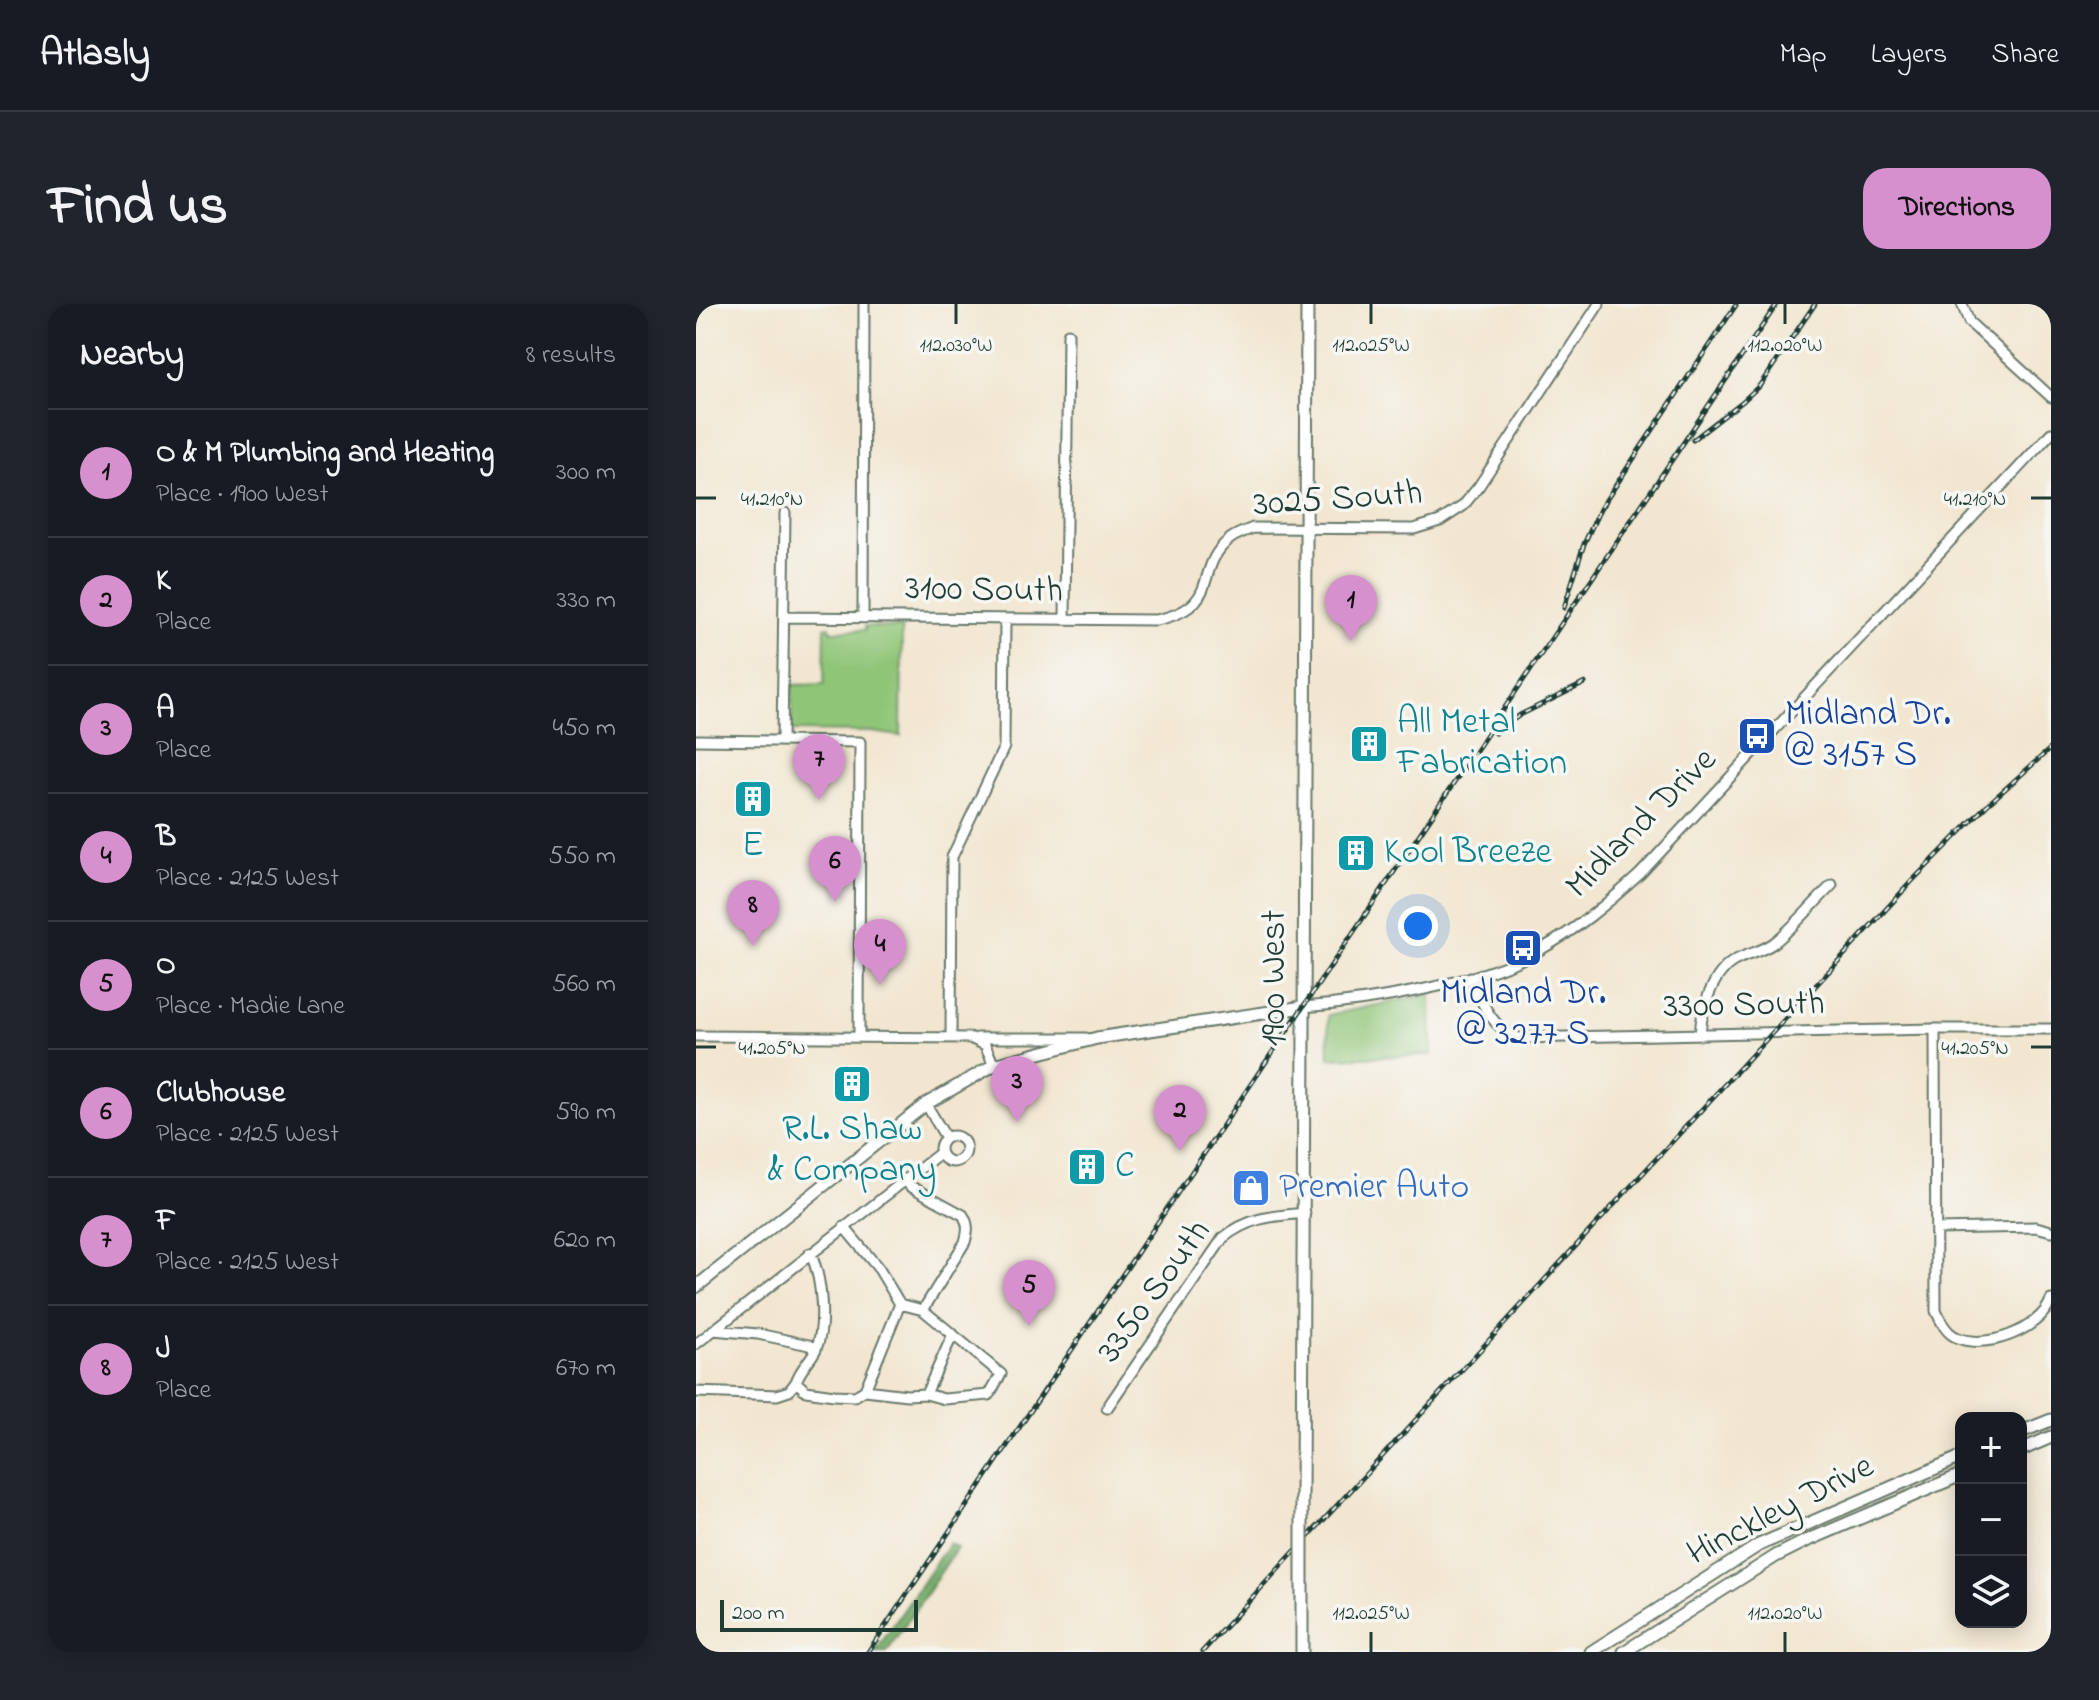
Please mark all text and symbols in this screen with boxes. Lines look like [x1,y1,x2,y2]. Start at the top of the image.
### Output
text: Atlasly [40,27,150,83]
text: Map [1779,35,1827,76]
text: Layers [1871,35,1947,76]
text: Share [1991,35,2059,76]
text: Find us [48,168,228,249]
button: Directions [1863,168,2051,249]
text: Nearby [80,331,184,381]
text: 112.030°W [919,332,993,361]
text: 112.025°W [1332,332,1410,361]
text: 112.020°W [1748,332,1822,361]
text: 8 results [526,337,616,375]
text: O & M Plumbing and Heating [156,432,494,476]
text: 1 [102,454,110,492]
text: 300 m [556,454,616,492]
street label: 3025 South [1252,468,1424,532]
text: Place · 1900 West [156,476,328,514]
text: 41.210°N [741,486,803,515]
text: 41.210°N [1944,486,2006,515]
text: K [156,560,171,604]
street label: 3100 South [905,563,1063,619]
pin: 1 [1325,575,1377,641]
text: 2 [100,582,112,620]
text: 330 m [557,582,616,620]
text: Place [156,604,211,642]
text: A [156,688,174,732]
place label: Midland Dr. @ 3157 S [1785,689,1951,783]
place label: All Metal Fabrication [1396,697,1567,791]
text: 3 [101,710,111,748]
text: 450 m [553,710,616,748]
bus stop icon: Midland Dr. @ 3157 S [1736,715,1778,757]
building icon: All Metal Fabrication [1348,723,1390,765]
text: Place [156,732,211,770]
pin: 7 [793,734,845,800]
street label: Midland Drive [1554,735,1731,912]
building icon: E [732,778,774,820]
text: B [156,816,176,860]
place label: E [742,820,764,873]
place label: Kool Breeze [1384,827,1553,880]
building icon: Kool Breeze [1335,832,1377,874]
pin: 6 [809,836,861,902]
text: 4 [101,838,111,876]
text: 550 m [548,838,616,876]
text: Place · 2125 West [156,860,339,898]
pin: 8 [727,880,779,946]
your location [1398,906,1438,946]
street label: 1900 West [1249,910,1302,1046]
pin: 4 [854,919,906,985]
bus stop icon: Midland Dr. @ 3277 S [1502,927,1544,969]
text: O [156,944,176,988]
text: 5 [99,966,113,1004]
text: 560 m [552,966,616,1004]
place label: Midland Dr. @ 3277 S [1440,968,1606,1062]
street label: 3300 South [1663,978,1825,1034]
text: Place · Madie Lane [156,988,345,1026]
text: 41.205°N [738,1035,806,1064]
text: 41.205°N [1941,1035,2009,1064]
pin: 3 [991,1056,1043,1122]
building icon: R.L. Shaw & Company [831,1063,873,1105]
text: Clubhouse [156,1072,285,1116]
pin: 2 [1154,1085,1206,1151]
text: 6 [100,1094,112,1132]
text: 590 m [555,1094,616,1132]
place label: R.L. Shaw & Company [768,1104,936,1198]
text: Place · 2125 West [156,1116,339,1154]
place label: C [1115,1141,1135,1194]
building icon: C [1066,1146,1108,1188]
place label: Premier Auto [1279,1162,1469,1215]
shop icon: Premier Auto [1230,1167,1272,1209]
text: F [156,1200,175,1244]
street label: 3350 South [1085,1209,1225,1375]
text: 7 [101,1222,111,1260]
text: 620 m [554,1222,616,1260]
text: Place · 2125 West [156,1244,339,1282]
pin: 5 [1003,1260,1055,1326]
text: J [156,1328,171,1372]
text: 8 [101,1350,111,1388]
text: 670 m [556,1350,616,1388]
text: Place [156,1372,211,1410]
map controls [1955,1412,2027,1628]
button: + [1955,1412,2027,1484]
street label: Hinckley Drive [1678,1441,1884,1581]
button: − [1955,1484,2027,1556]
button: layers [1955,1556,2027,1628]
scale bar [720,1596,918,1632]
text: 200 m [732,1598,785,1630]
text: 112.025°W [1332,1600,1410,1629]
text: 112.020°W [1748,1600,1822,1629]

